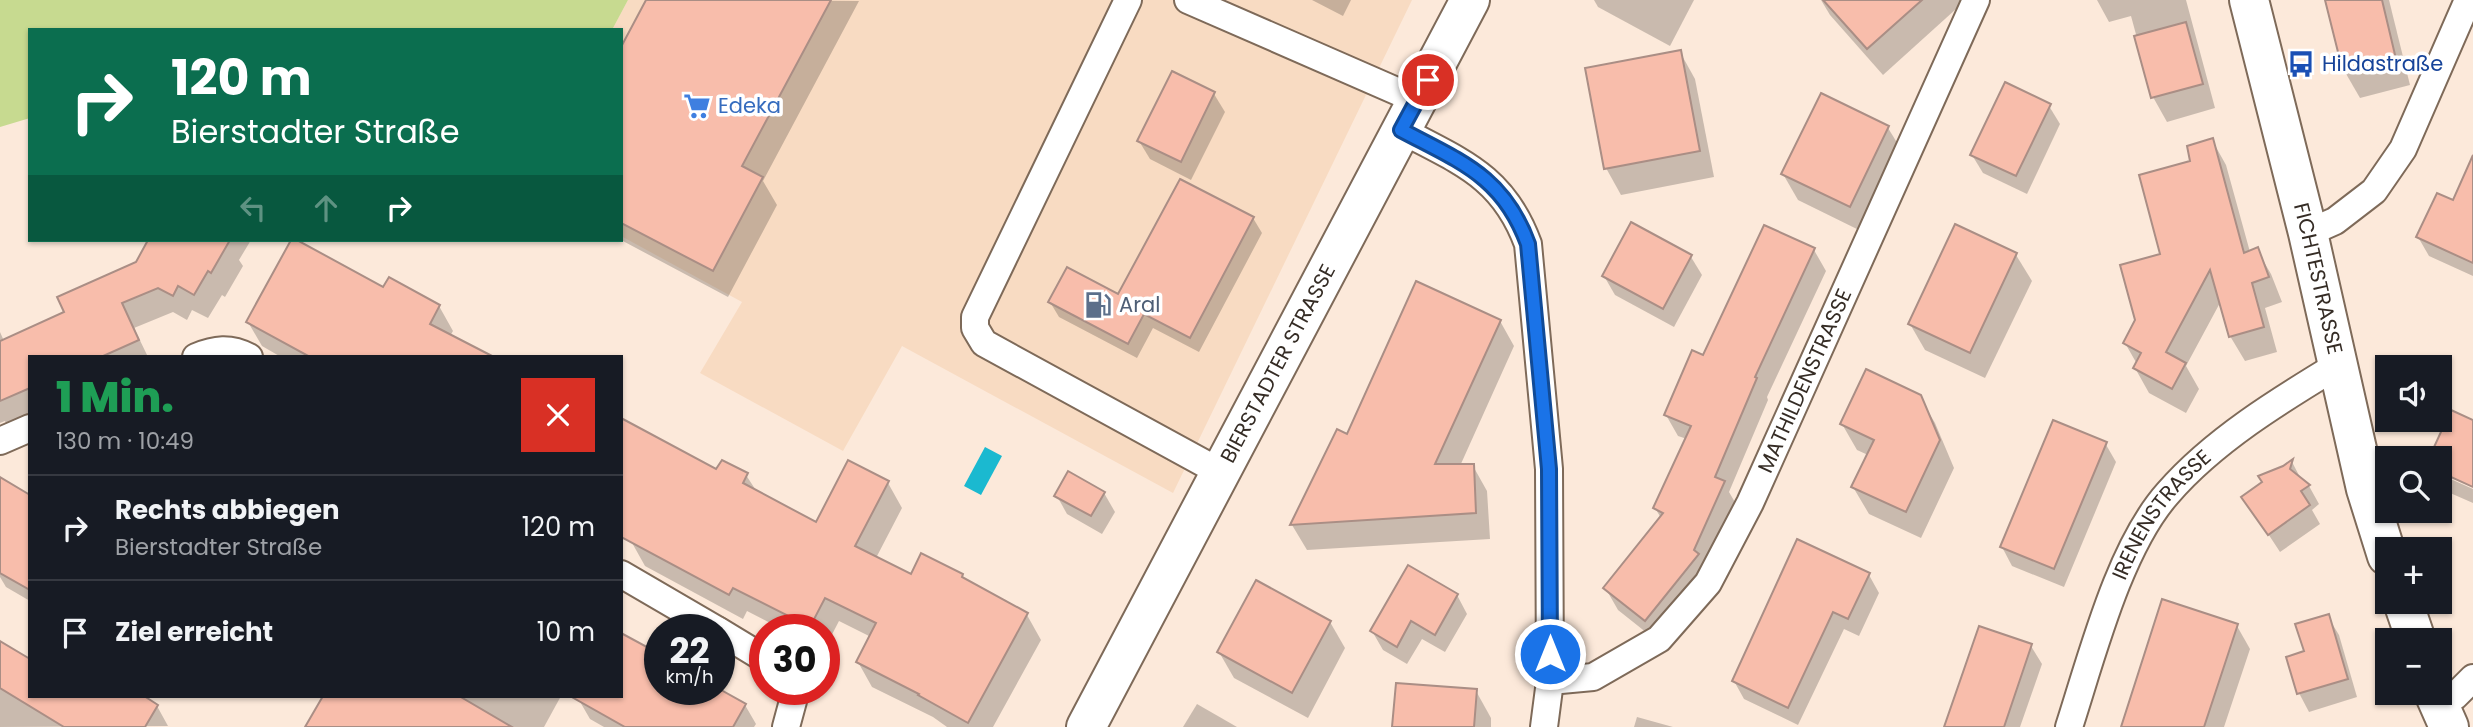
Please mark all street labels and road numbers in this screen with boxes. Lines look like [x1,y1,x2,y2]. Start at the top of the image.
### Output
street label: FICHTESTRASSE [2287,200,2350,357]
street label: BIERSTADTER STRASSE [1213,259,1342,468]
street label: MATHILDENSTRASSE [1750,284,1858,477]
street label: IRENENSTRASSE [2105,443,2217,584]

